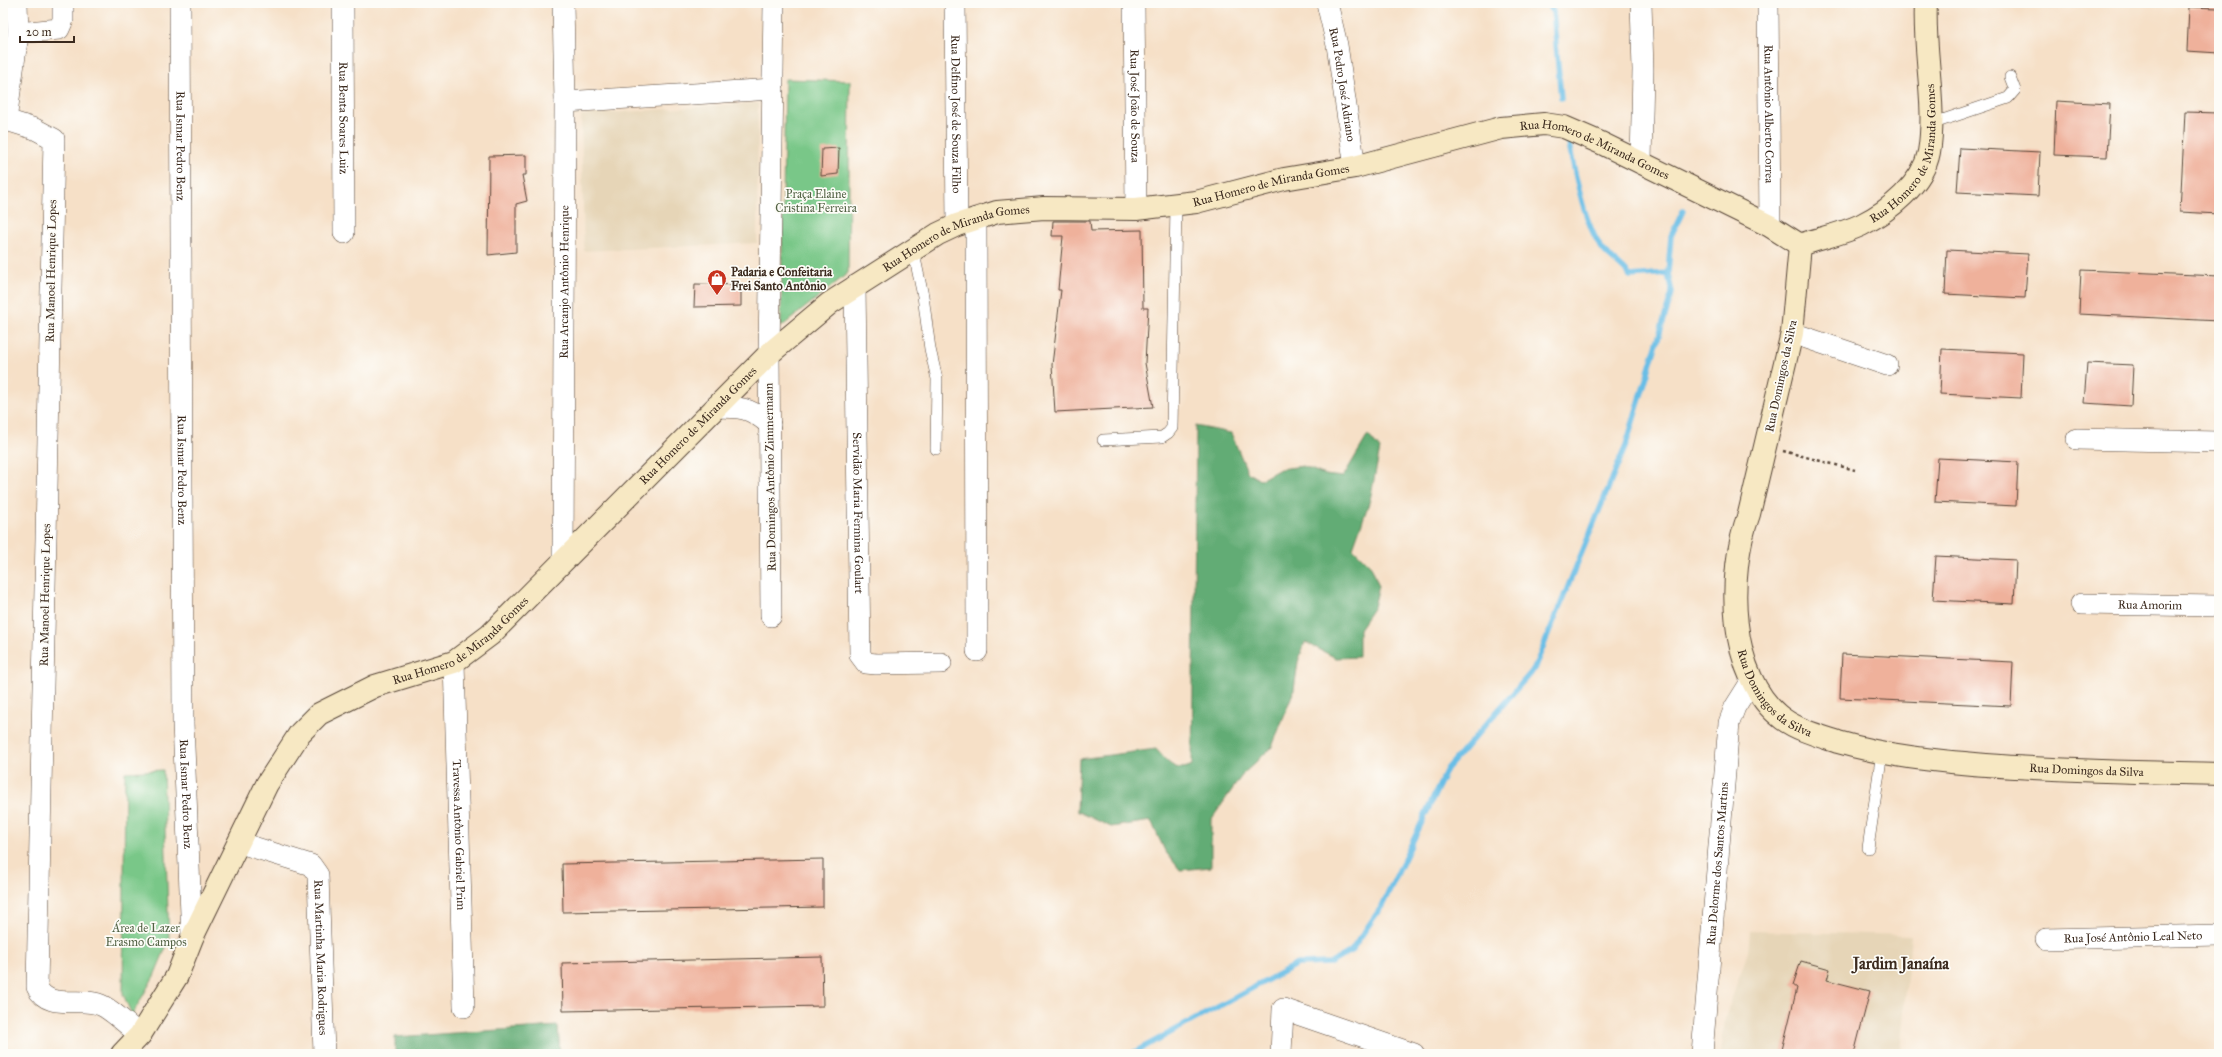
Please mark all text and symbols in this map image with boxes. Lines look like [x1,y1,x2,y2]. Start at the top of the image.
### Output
scale bar [20,18,74,44]
text: 20 m [26,25,52,39]
street label: Rua Pedro José Adriano [1326,26,1358,143]
street label: Rua Delfino José de Souza Filho [948,35,964,193]
street label: Rua Antônio Alberto Correa [1761,45,1777,184]
street label: Rua José João de Souza [1127,49,1143,164]
street label: Rua Benta Soares Luiz [336,62,351,175]
street label: Rua Homero de Miranda Gomes [1867,83,1939,226]
street label: Rua Ismar Pedro Benz [173,91,188,201]
street label: Rua Homero de Miranda Gomes [1519,117,1672,182]
street label: Rua Homero de Miranda Gomes [1191,161,1350,210]
park label: Praça Elaine Cristina Ferreira [775,187,858,215]
street label: Rua Manoel Henrique Lopes [43,199,60,343]
street label: Rua Homero de Miranda Gomes [880,202,1030,275]
street label: Rua Arcanjo Antônio Henrique [557,205,573,359]
place label: Padaria e Confeitaria Frei Santo Antônio [731,265,833,293]
shop icon: Padaria e Confeitaria Frei Santo Antônio [706,268,728,296]
street label: Rua Domingos da Silva [1762,318,1801,434]
street label: Rua Homero de Miranda Gomes [637,364,759,487]
street label: Rua Domingos Antônio Zimmermann [761,382,780,571]
street label: Rua Ismar Pedro Benz [175,415,189,525]
street label: Servidão Maria Fermina Goulart [850,432,866,595]
street label: Rua Manoel Henrique Lopes [37,523,54,667]
street label: Rua Homero de Miranda Gomes [391,594,531,687]
street label: Rua Amorim [2118,598,2182,612]
street label: Rua Domingos da Silva [1735,648,1815,740]
street label: Rua Ismar Pedro Benz [177,739,195,850]
street label: Travessa Antônio Gabriel Prim [450,759,468,911]
street label: Rua Domingos da Silva [2029,761,2145,779]
street label: Rua Delorme dos Santos Martins [1704,781,1731,946]
street label: Rua Martinha Maria Rodrigues [311,879,330,1035]
park label: Área de Lazer Erasmo Campos [105,920,187,949]
street label: Rua José Antônio Leal Neto [2063,928,2202,946]
district label: Jardim Janaína [1851,954,1950,974]

